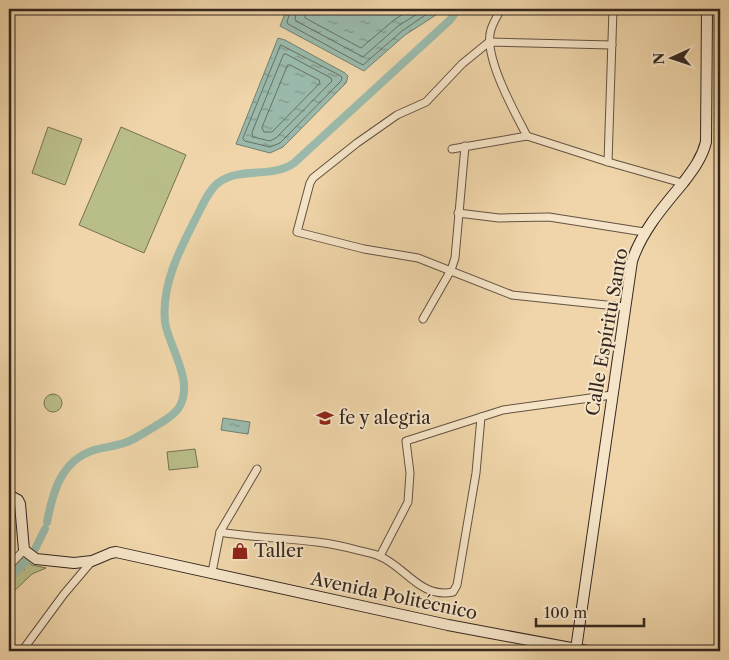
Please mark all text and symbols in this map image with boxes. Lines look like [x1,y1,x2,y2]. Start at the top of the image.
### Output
north arrow [646,32,696,82]
text: N [650,52,668,65]
street label: Calle Espíritu Santo [581,246,633,418]
place label: fe y alegria [339,407,431,429]
school or university icon: fe y alegria [315,408,335,428]
place label: Taller [254,540,304,562]
shop icon: Taller [230,541,250,561]
street label: Avenida Politécnico [308,567,479,624]
scale bar [536,595,644,627]
text: 100 m [544,603,587,622]

